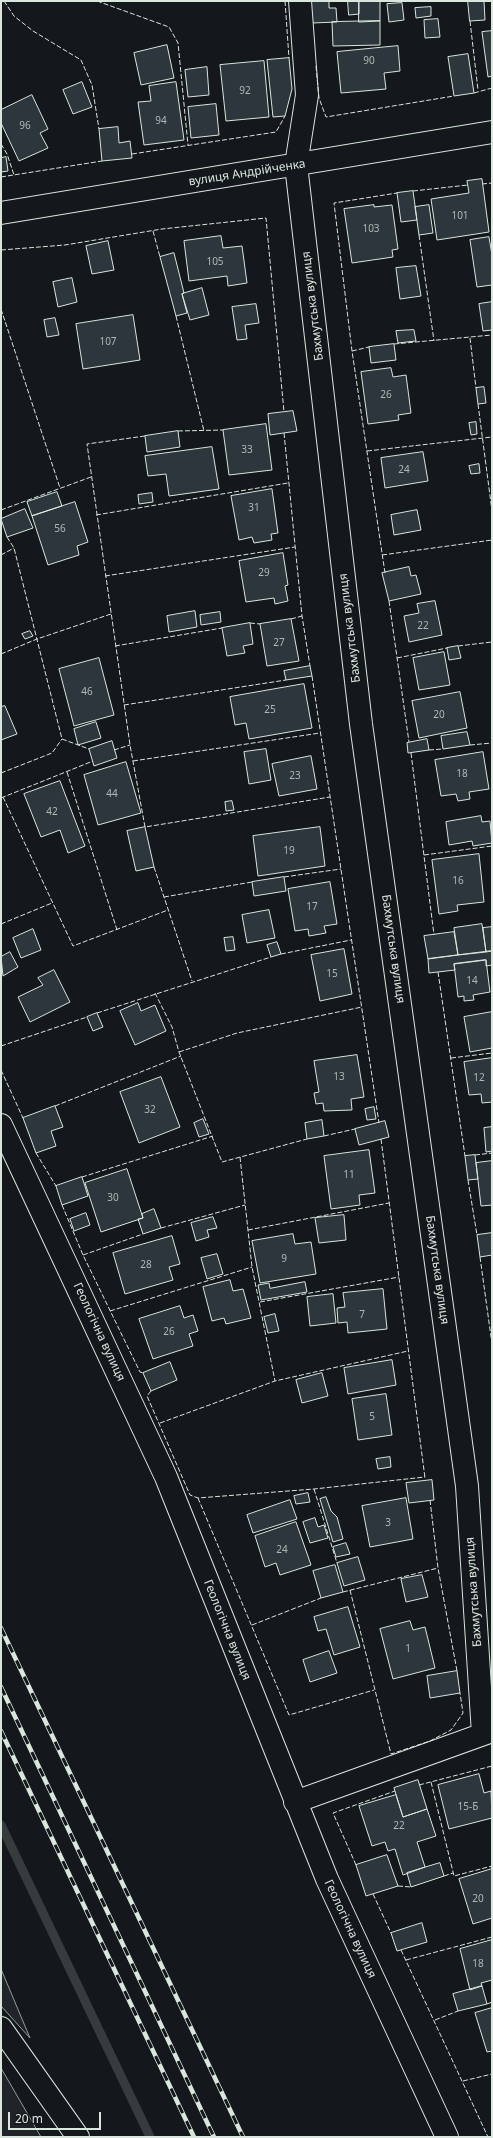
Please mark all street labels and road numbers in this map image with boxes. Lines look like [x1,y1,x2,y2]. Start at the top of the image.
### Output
street label: вулиця Андрійченка [188,157,306,189]
street label: Бахмутська вулиця [299,251,327,361]
street label: Бахмутська вулиця [336,573,364,683]
street label: Бахмутська вулиця [378,894,408,1004]
street label: Бахмутська вулиця [422,1215,452,1325]
street label: Геологічна вулиця [70,1280,128,1384]
street label: Бахмутська вулиця [463,1537,485,1647]
street label: Геологічна вулиця [200,1578,254,1682]
street label: Геологічна вулиця [321,1877,379,1981]

